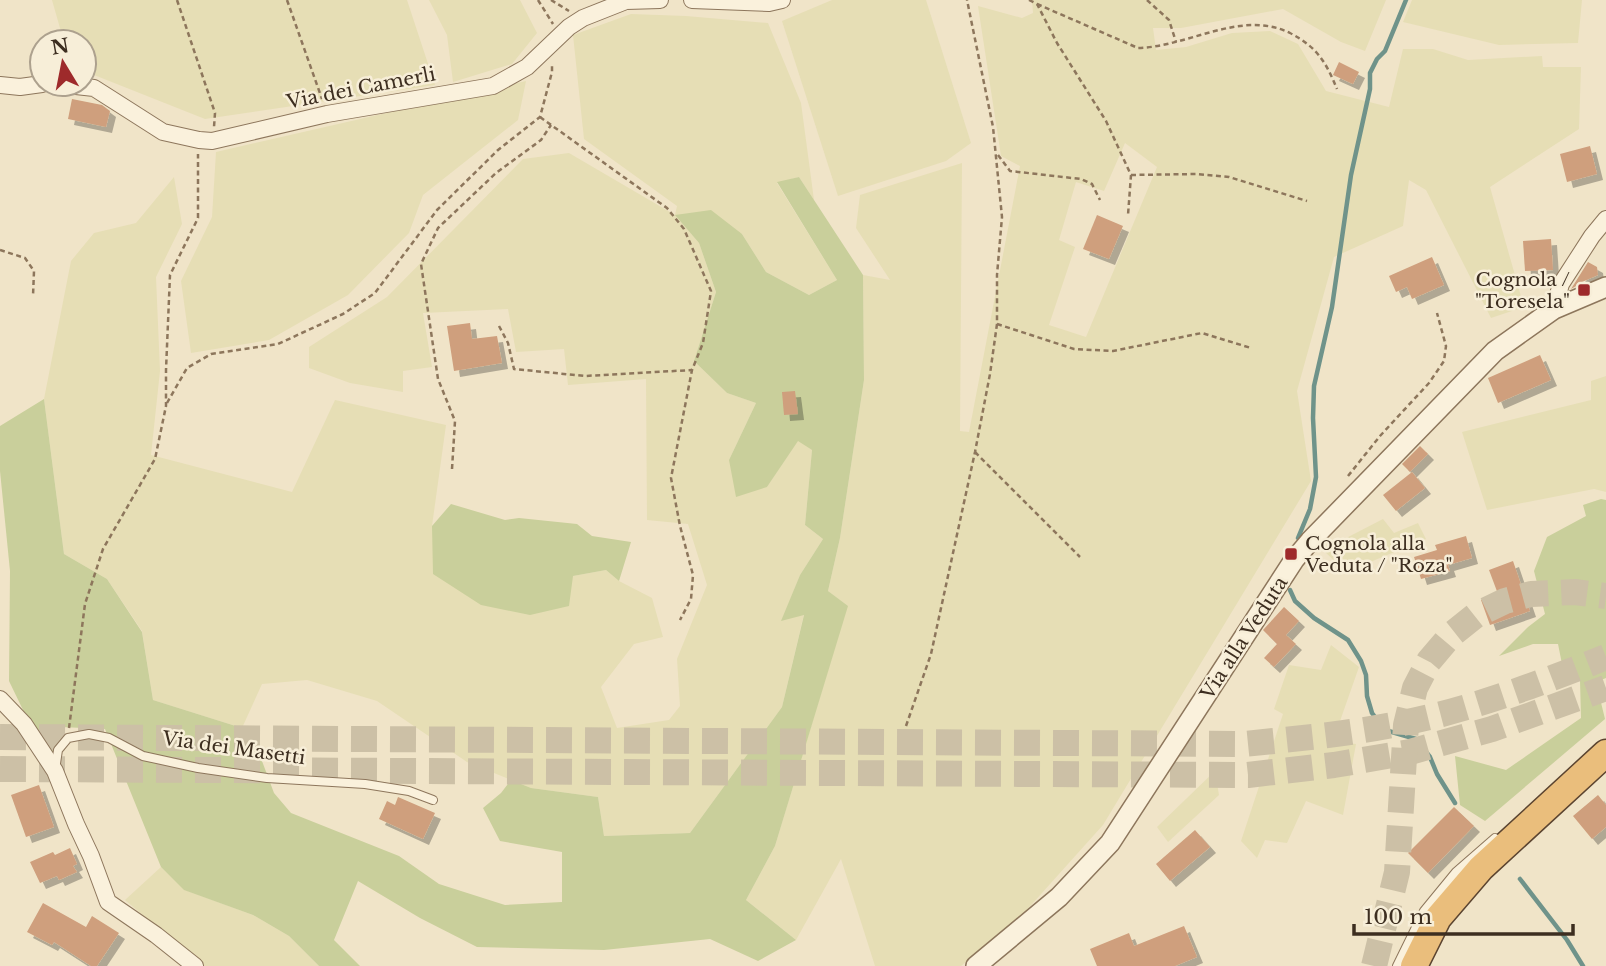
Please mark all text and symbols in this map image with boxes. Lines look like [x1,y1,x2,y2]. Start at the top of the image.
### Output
north arrow [28,28,98,98]
text: N [49,34,71,60]
street label: Via dei Camerli [284,62,438,114]
place label: Cognola / "Toresela" [1475,268,1570,313]
marker: Cognola / "Toresela" [1576,282,1592,298]
place label: Cognola alla Veduta / "Roza" [1304,532,1452,577]
marker: Cognola alla Veduta / "Roza" [1283,546,1299,562]
street label: Via alla Veduta [1195,572,1293,705]
street label: Via dei Masetti [160,726,308,769]
scale bar [1354,892,1573,936]
text: 100 m [1364,904,1432,930]

